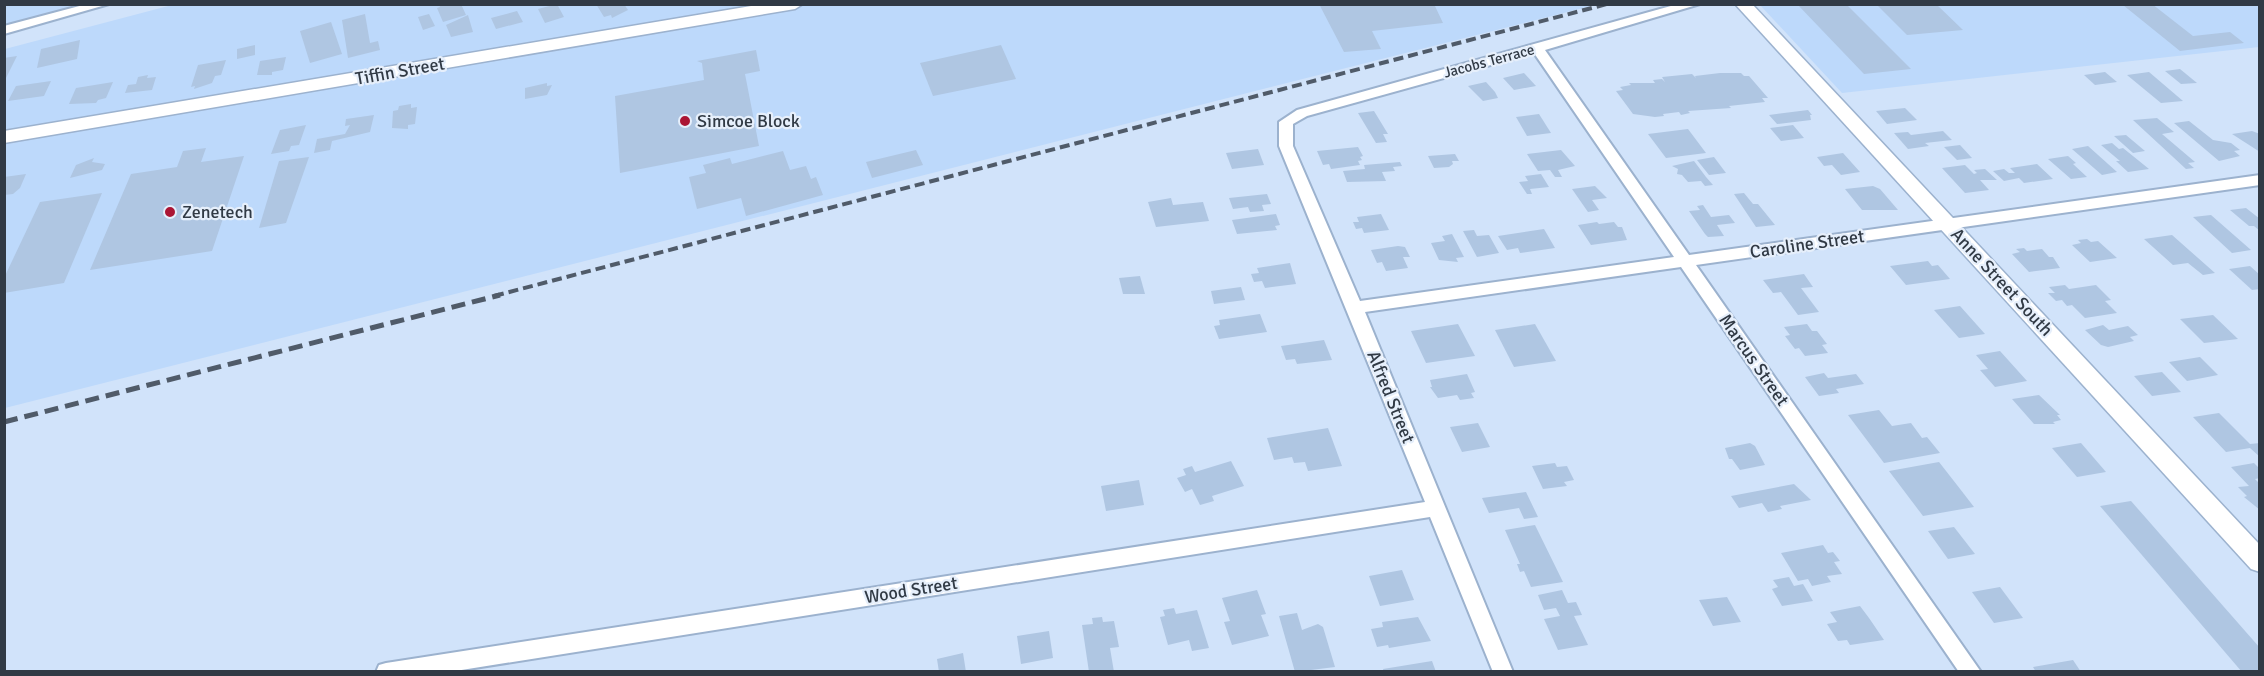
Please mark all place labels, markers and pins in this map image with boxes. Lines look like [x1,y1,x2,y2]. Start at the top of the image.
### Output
place label: Simcoe Block [697,110,800,132]
marker: Simcoe Block [678,114,692,128]
place label: Zenetech [182,201,253,223]
marker: Zenetech [163,205,177,219]

